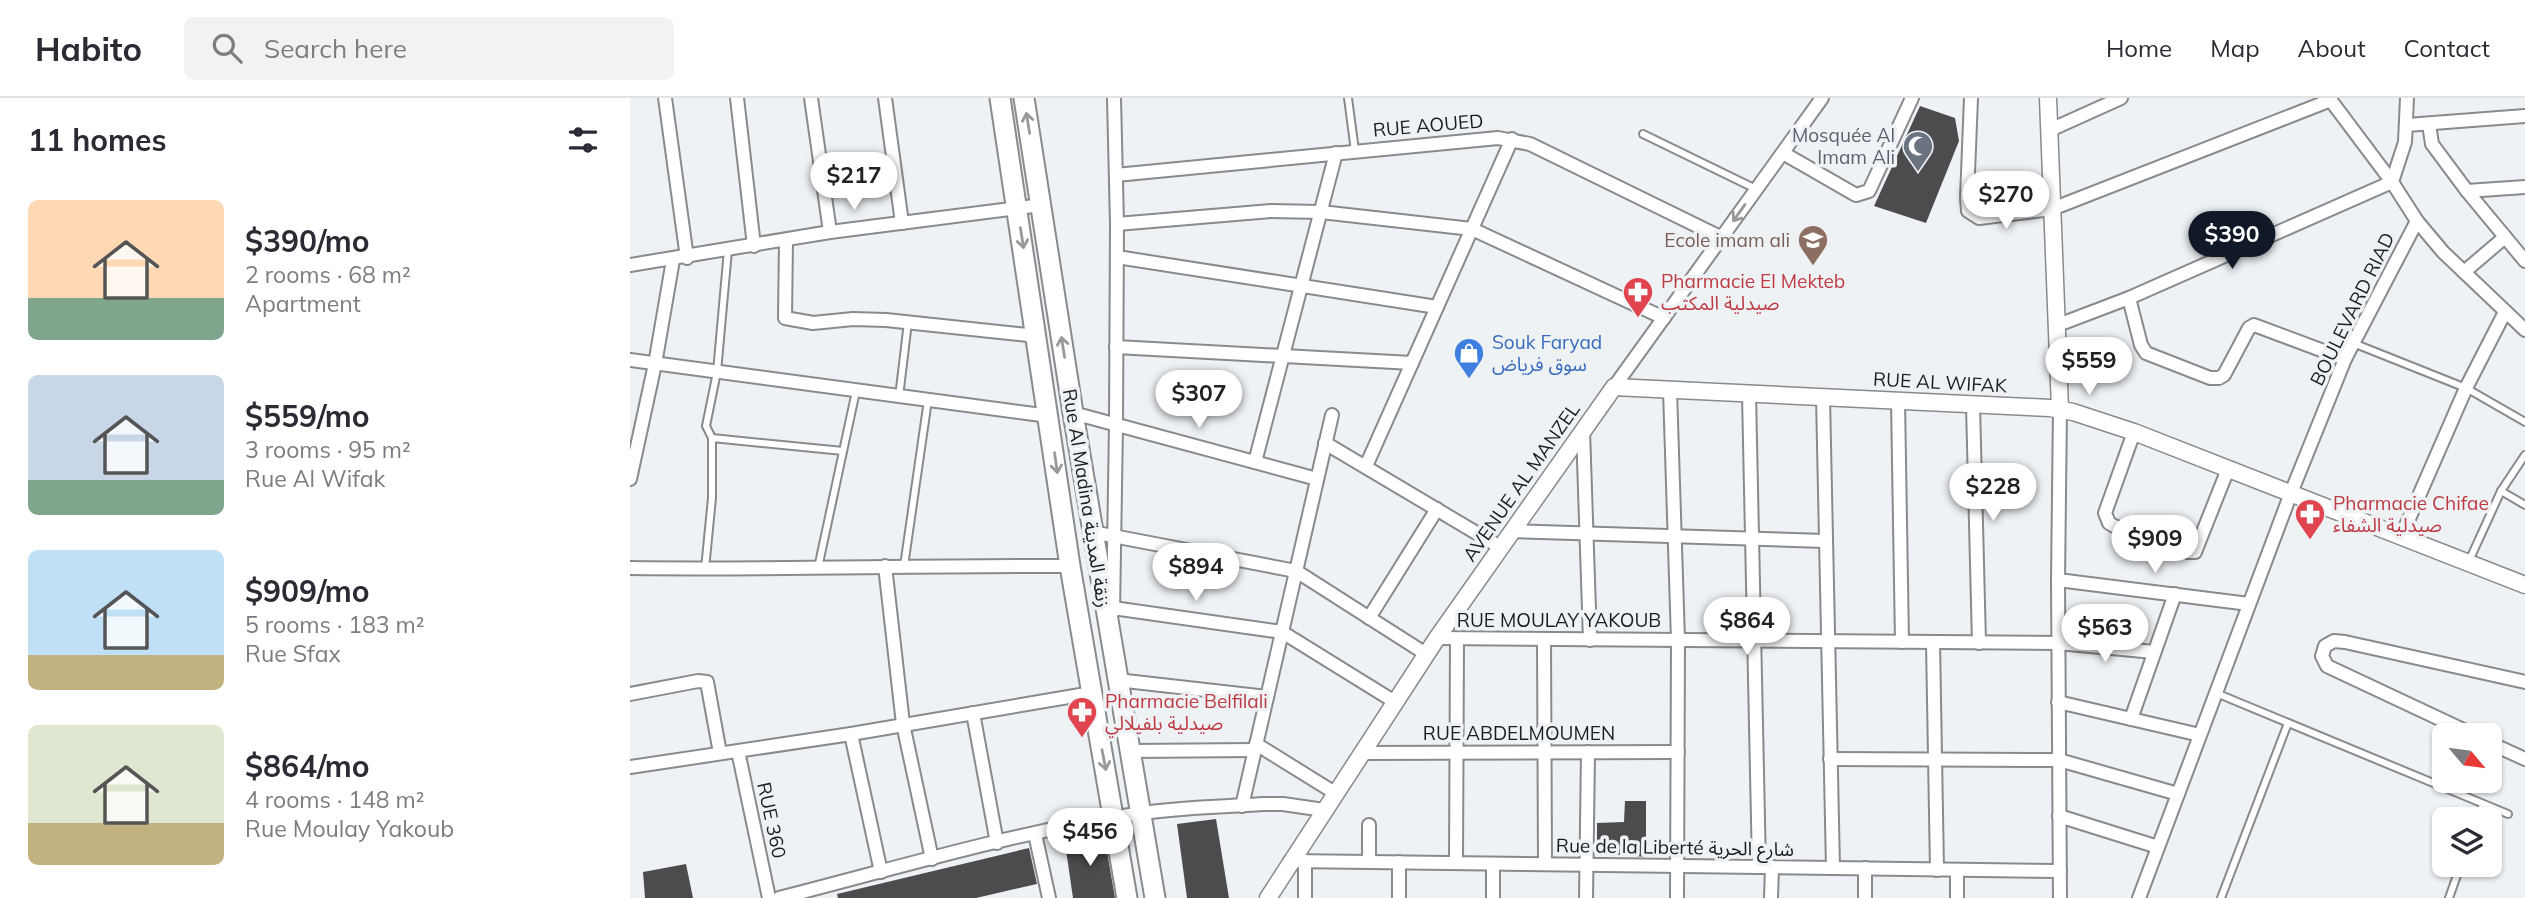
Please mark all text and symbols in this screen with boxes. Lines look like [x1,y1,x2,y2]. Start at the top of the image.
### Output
search box [184,17,674,80]
text: Habito [35,28,142,69]
icon: search [208,29,246,67]
text: Search here [264,32,407,65]
text: Home [2106,33,2172,63]
text: Map [2210,33,2260,63]
text: About [2298,33,2366,63]
text: Contact [2404,33,2490,63]
street label: RUE AOUED [1372,108,1484,142]
one-way arrow [1021,112,1034,134]
text: 11 homes [28,121,167,159]
icon: filters [564,121,602,159]
place label: Mosquée Al Imam Ali [1792,123,1895,169]
mosque icon: Mosquée Al Imam Ali [1901,129,1935,173]
pin: $217 [813,152,895,212]
text: $217 [826,160,882,189]
pin: $270 [1965,172,2047,231]
text: $270 [1978,179,2034,208]
one-way arrow [1732,203,1746,222]
pin: $390 [2191,212,2273,271]
text: $390 [2204,219,2260,248]
text: $390/mo [245,222,369,260]
school or university icon: Ecole imam ali [1796,223,1830,267]
one-way arrow [1016,226,1029,249]
icon: home [84,228,168,312]
place label: Ecole imam ali [1664,228,1790,252]
street label: BOULEVARD RIAD [2304,228,2400,390]
text: 2 rooms · 68 m² [245,260,411,289]
place label: Pharmacie El Mekteb صيدلية المكتب [1661,269,1845,315]
pharmacy icon: Pharmacie El Mekteb صيدلية المكتب [1621,275,1655,319]
text: Apartment [245,289,361,318]
place label: Souk Faryad سوق فرياض [1492,330,1602,376]
one-way arrow [1056,336,1069,359]
shop icon: Souk Faryad سوق فرياض [1452,336,1486,380]
pin: $559 [2048,338,2130,397]
text: $559 [2061,345,2117,374]
street label: RUE AL WIFAK [1872,367,2009,398]
pin: $307 [1158,370,1240,430]
text: $307 [1171,378,1227,407]
street label: Rue Al Madina زنقة المدينة [1058,387,1116,609]
text: $559/mo [245,397,369,435]
street label: AVENUE AL MANZEL [1457,398,1585,566]
icon: home [84,403,168,487]
text: 3 rooms · 95 m² [245,435,411,464]
one-way arrow [1049,451,1062,474]
text: Rue Al Wifak [245,464,385,493]
pin: $228 [1952,464,2034,523]
text: $228 [1965,471,2021,500]
place label: Pharmacie Chifae صيدلية الشفاء [2333,491,2489,537]
pharmacy icon: Pharmacie Chifae صيدلية الشفاء [2293,497,2327,541]
pin: $909 [2114,516,2196,575]
text: $909 [2127,523,2183,552]
pin: $894 [1155,544,1237,603]
text: $894 [1168,551,1224,580]
text: $909/mo [245,572,369,610]
icon: home [84,578,168,662]
pin: $864 [1706,598,1788,657]
pin: $563 [2064,604,2146,664]
text: $864 [1719,605,1775,634]
street label: RUE MOULAY YAKOUB [1457,608,1661,632]
text: 5 rooms · 183 m² [245,610,425,639]
text: $563 [2077,612,2133,641]
text: Rue Sfax [245,639,341,668]
place label: Pharmacie Belfilali صيدلية بلفيلالي [1105,689,1268,738]
pharmacy icon: Pharmacie Belfilali صيدلية بلفيلالي [1065,695,1099,739]
street label: RUE ABDELMOUMEN [1423,721,1615,745]
north arrow [2432,723,2502,793]
map controls [2432,723,2502,877]
text: $864/mo [245,747,369,785]
one-way arrow [1098,748,1111,771]
icon: home [84,753,168,837]
street label: RUE 360 [752,780,792,860]
text: 4 rooms · 148 m² [245,785,425,814]
button: layers [2432,807,2502,877]
pin: $456 [1049,808,1131,868]
text: Rue Moulay Yakoub [245,814,454,843]
text: $456 [1062,816,1118,845]
street label: Rue de la Liberté شارع الحرية [1556,833,1794,863]

